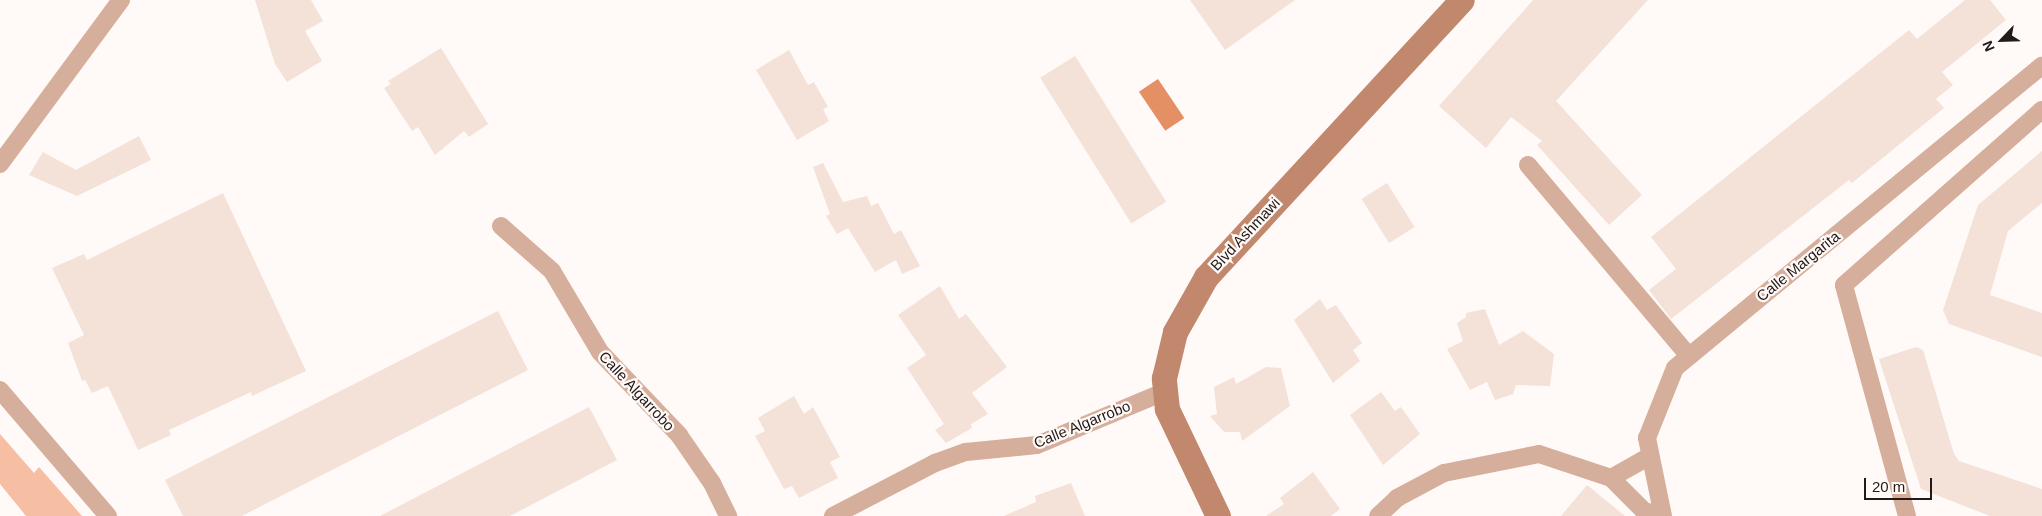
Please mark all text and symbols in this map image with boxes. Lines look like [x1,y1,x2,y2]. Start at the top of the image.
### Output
north arrow [1977,15,2027,65]
text: N [1979,38,1998,54]
street label: Blvd Ashmawi [1206,193,1284,275]
street label: Calle Margarita [1753,227,1843,305]
street label: Calle Algarrobo [595,347,679,435]
street label: Calle Algarrobo [1031,396,1133,452]
scale bar [1867,468,1934,500]
text: 20 m [1872,478,1905,495]

